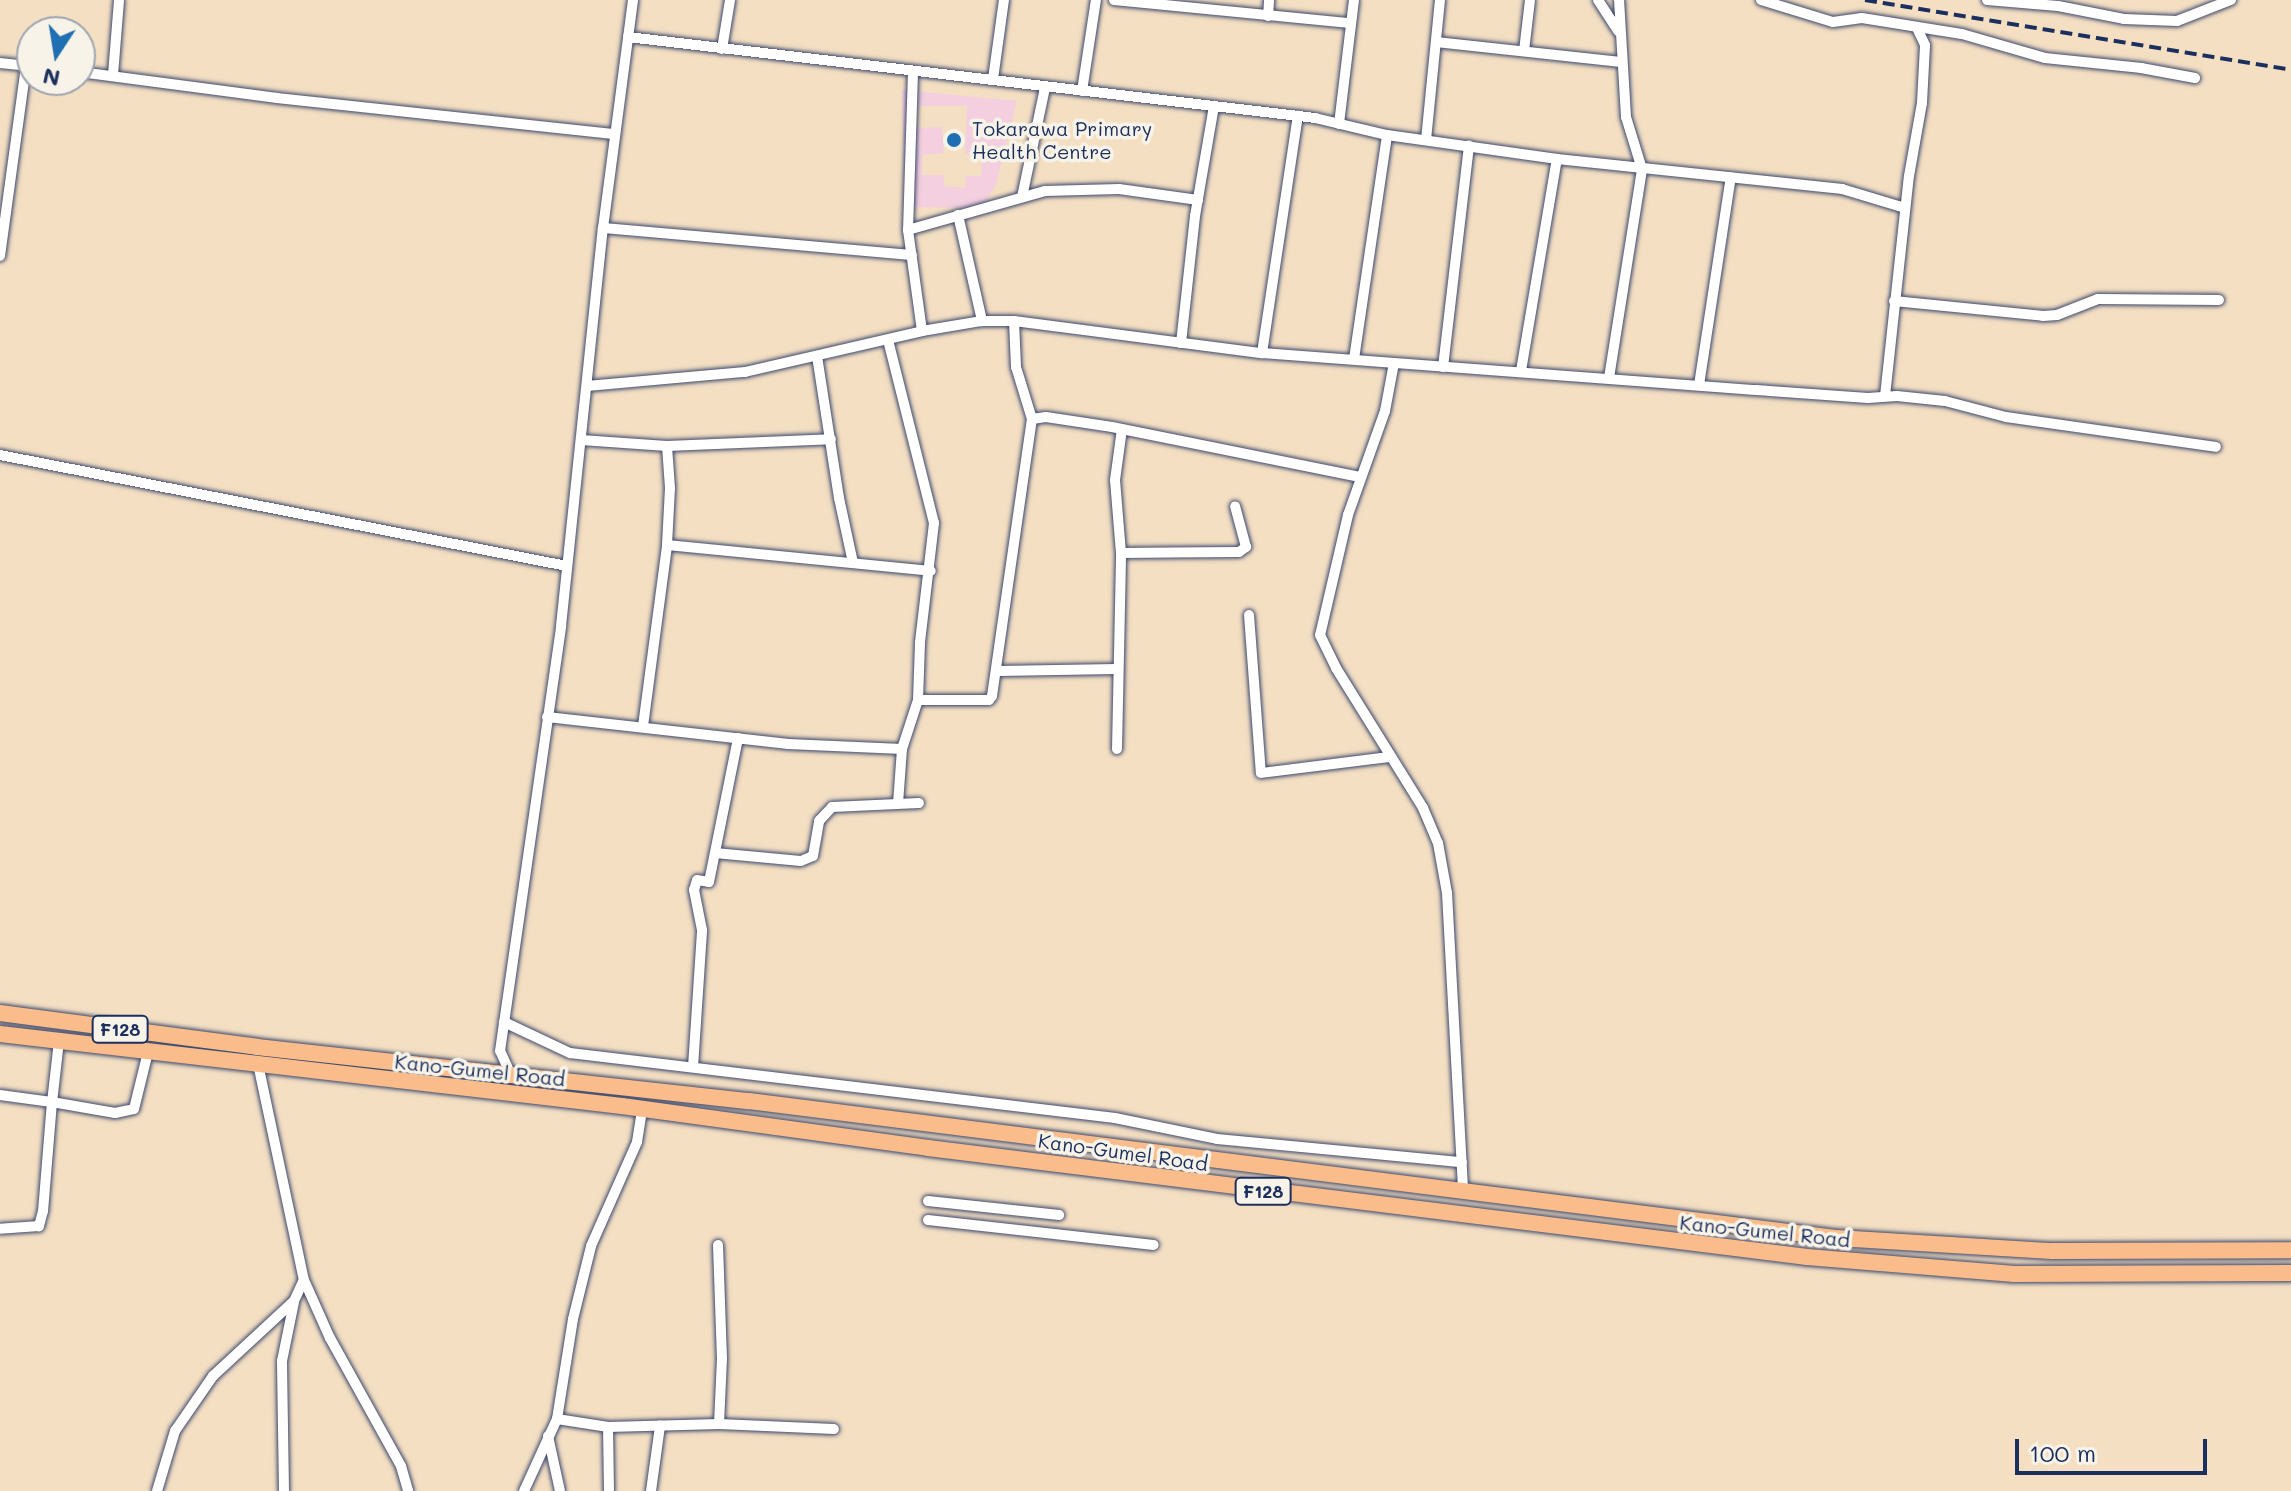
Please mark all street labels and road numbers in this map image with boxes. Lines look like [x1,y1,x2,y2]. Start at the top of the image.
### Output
road number: F128 [90,1015,150,1043]
street label: Kano-Gumel Road [394,1049,566,1091]
street label: Kano-Gumel Road [1037,1128,1209,1176]
road number: F128 [1233,1177,1293,1205]
street label: Kano-Gumel Road [1679,1210,1851,1252]

